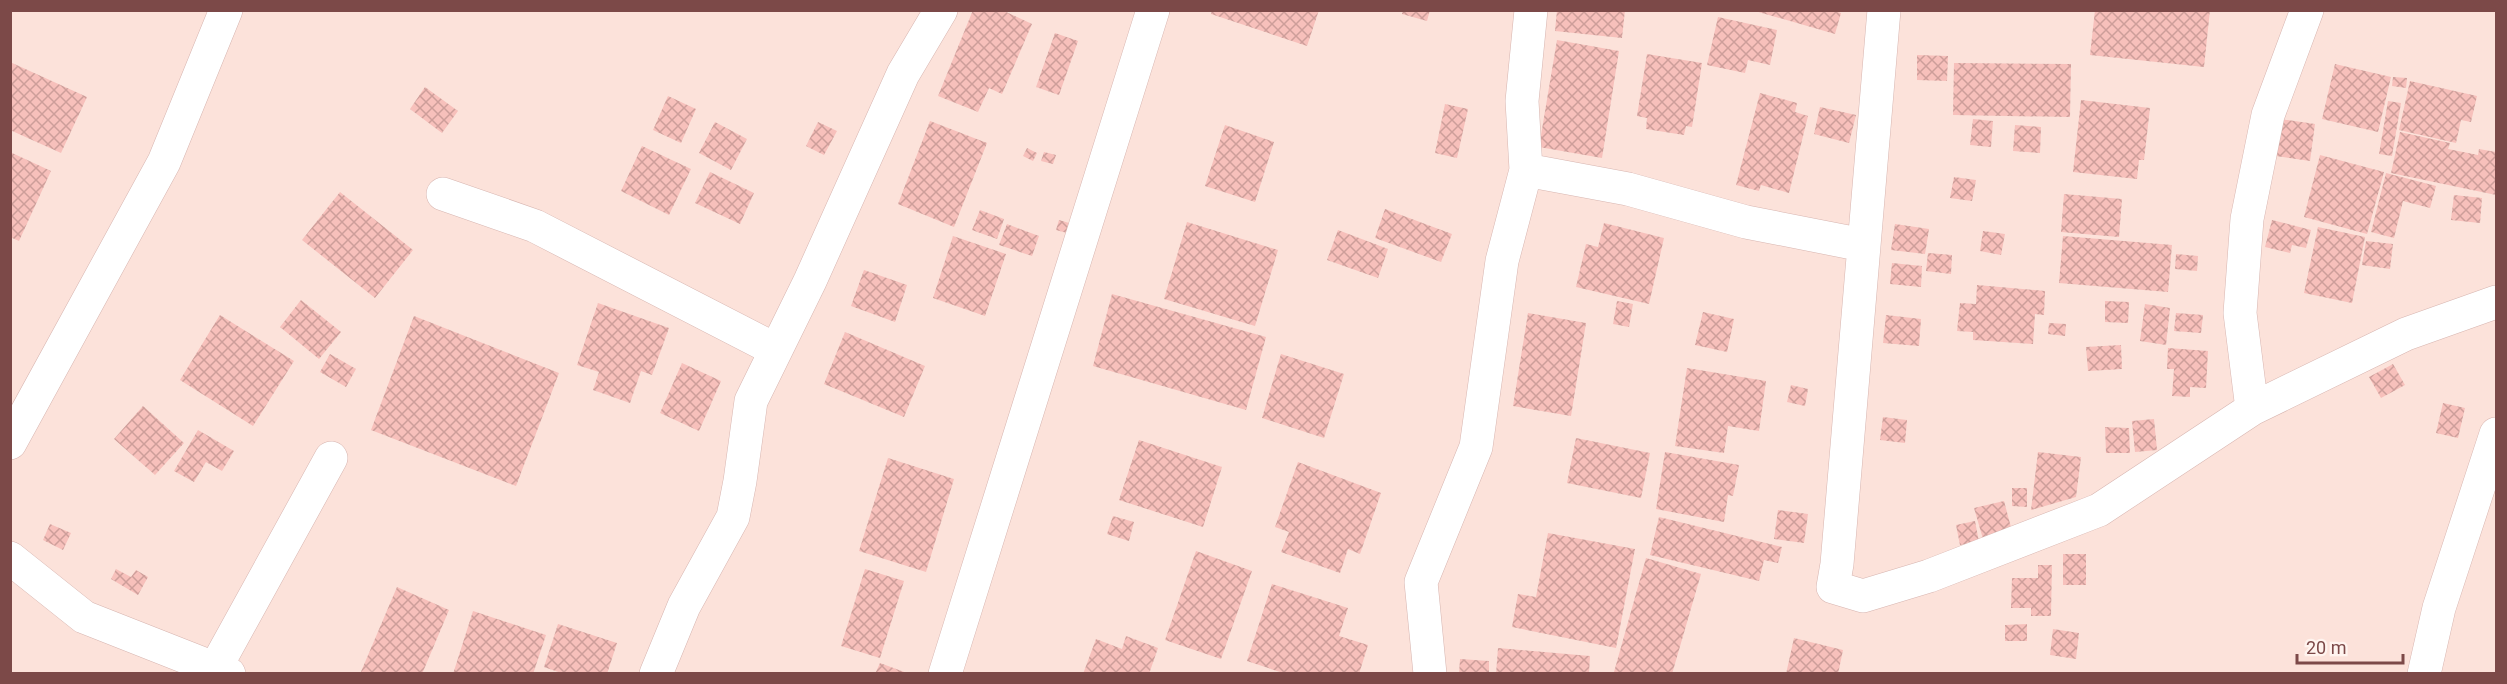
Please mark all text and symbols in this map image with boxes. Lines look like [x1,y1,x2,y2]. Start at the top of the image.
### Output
scale bar [2297,627,2404,665]
text: 20 m [2306,637,2346,658]

